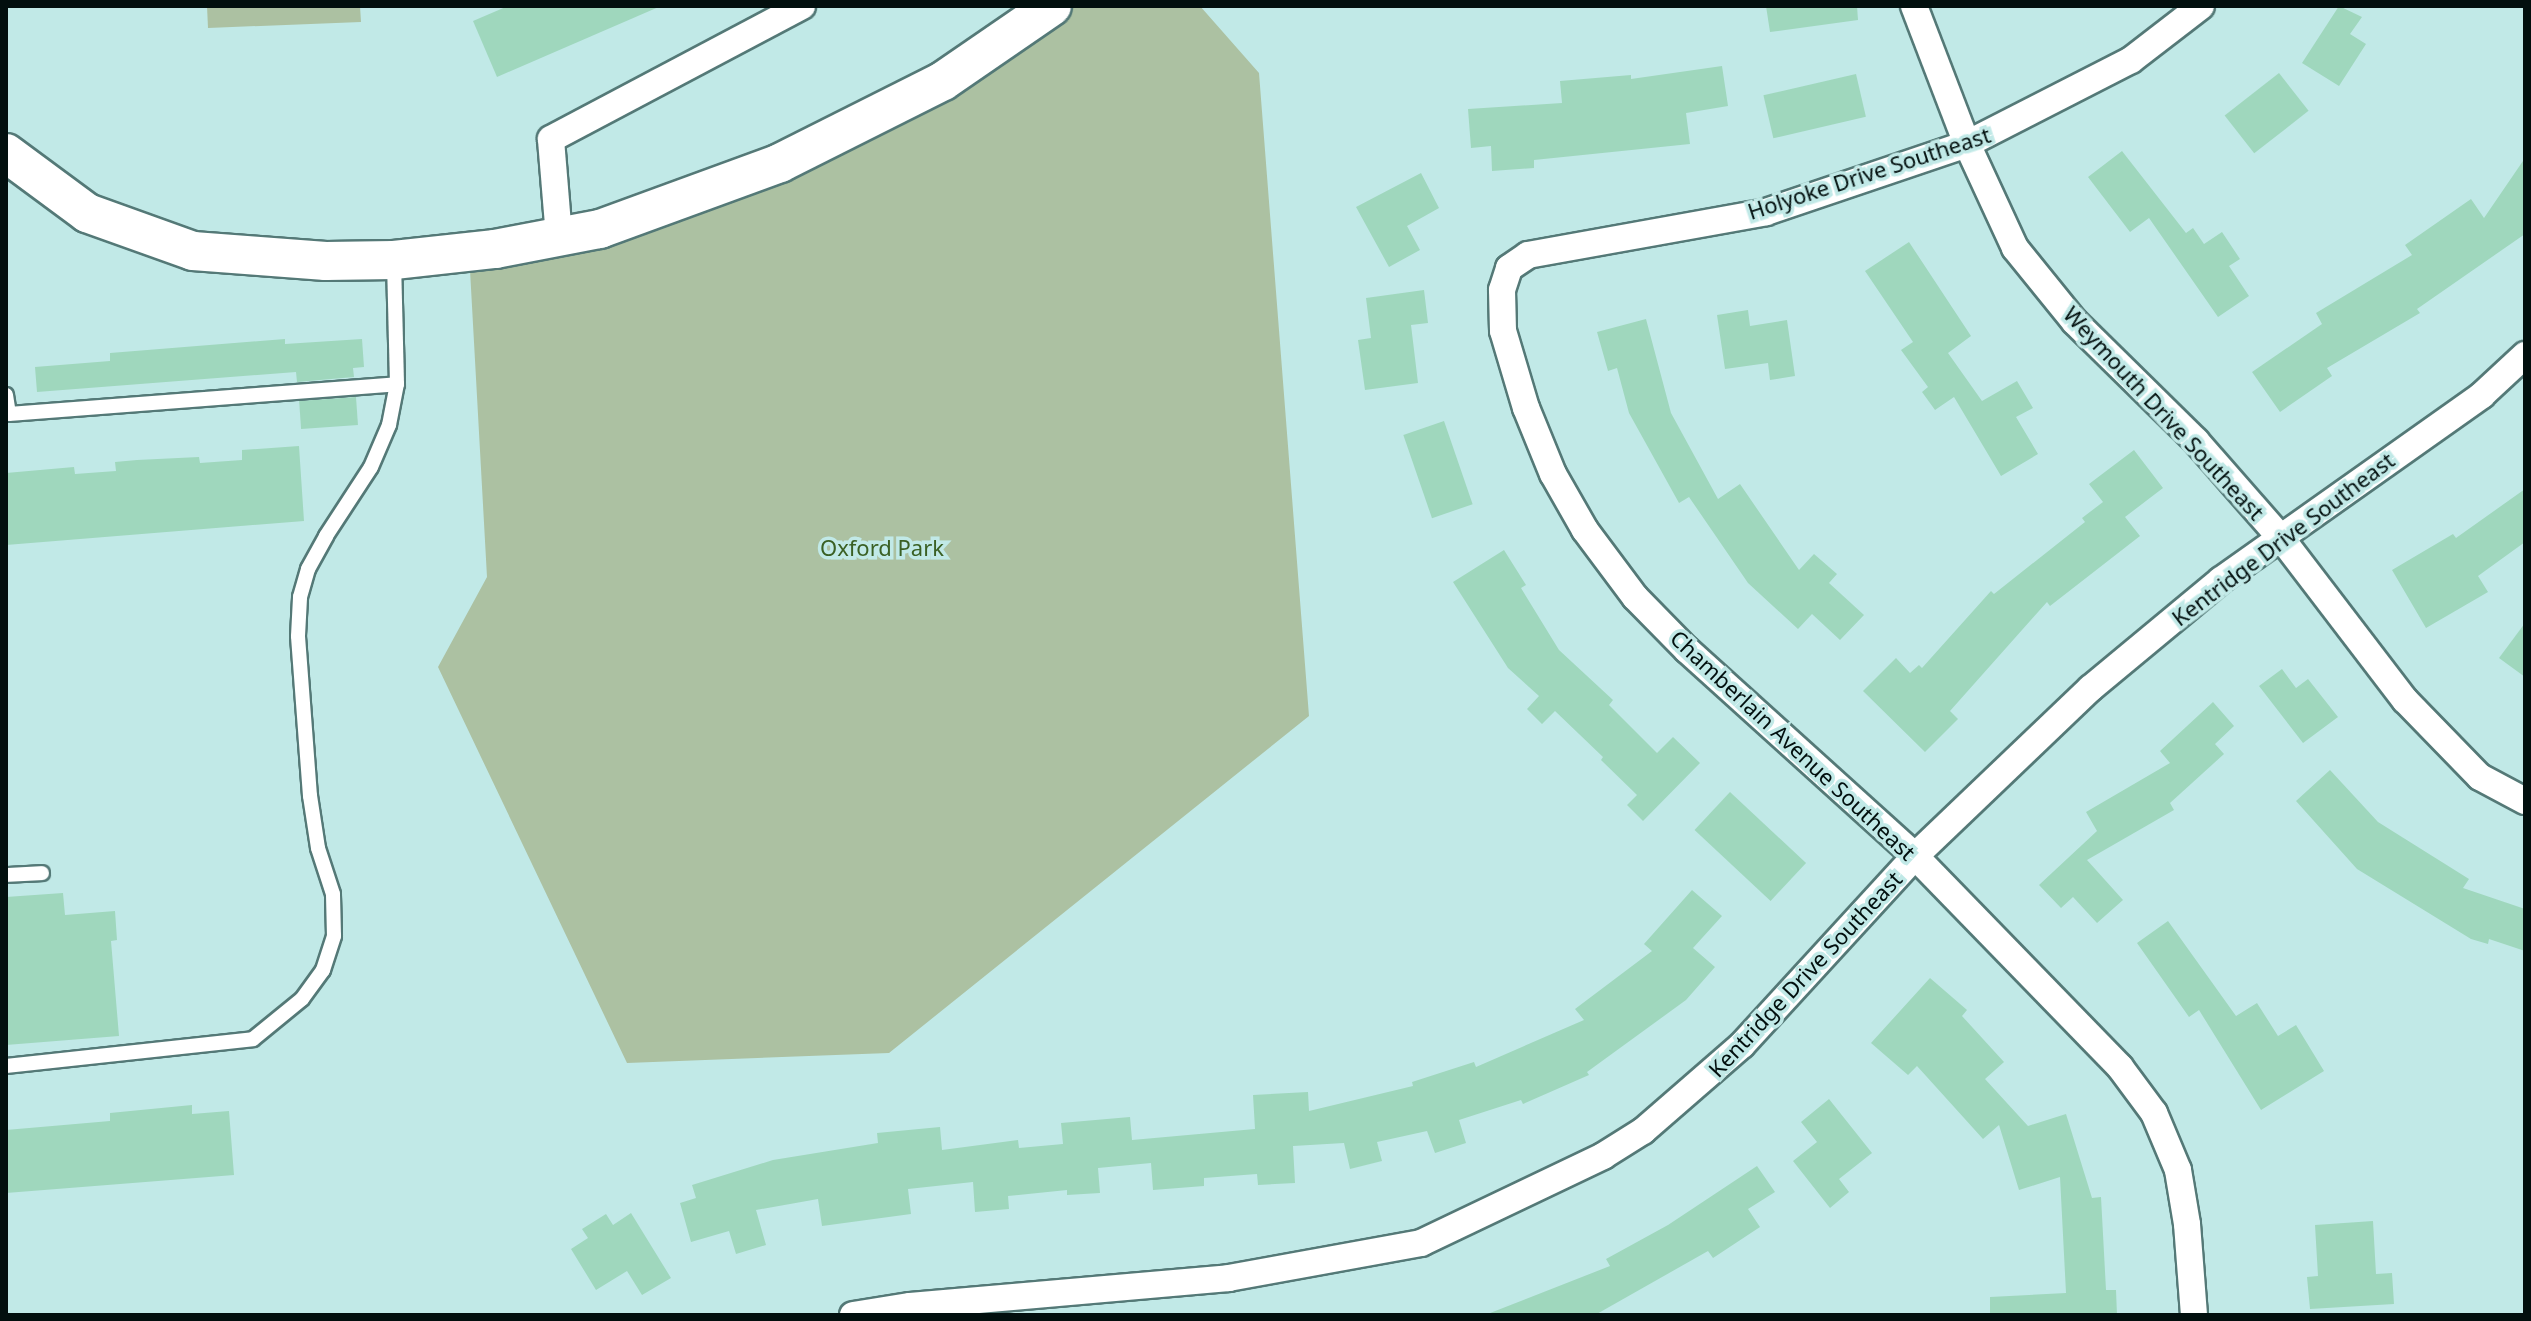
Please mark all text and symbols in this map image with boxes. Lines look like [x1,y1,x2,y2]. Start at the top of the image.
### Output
street label: Holyoke Drive Southeast [1744,121,1994,225]
street label: Weymouth Drive Southeast [2058,301,2270,525]
street label: Kentridge Drive Southeast [2167,447,2399,631]
park label: Oxford Park [820,535,944,561]
street label: Chamberlain Avenue Southeast [1665,624,1921,866]
street label: Kentridge Drive Southeast [1703,866,1907,1082]

